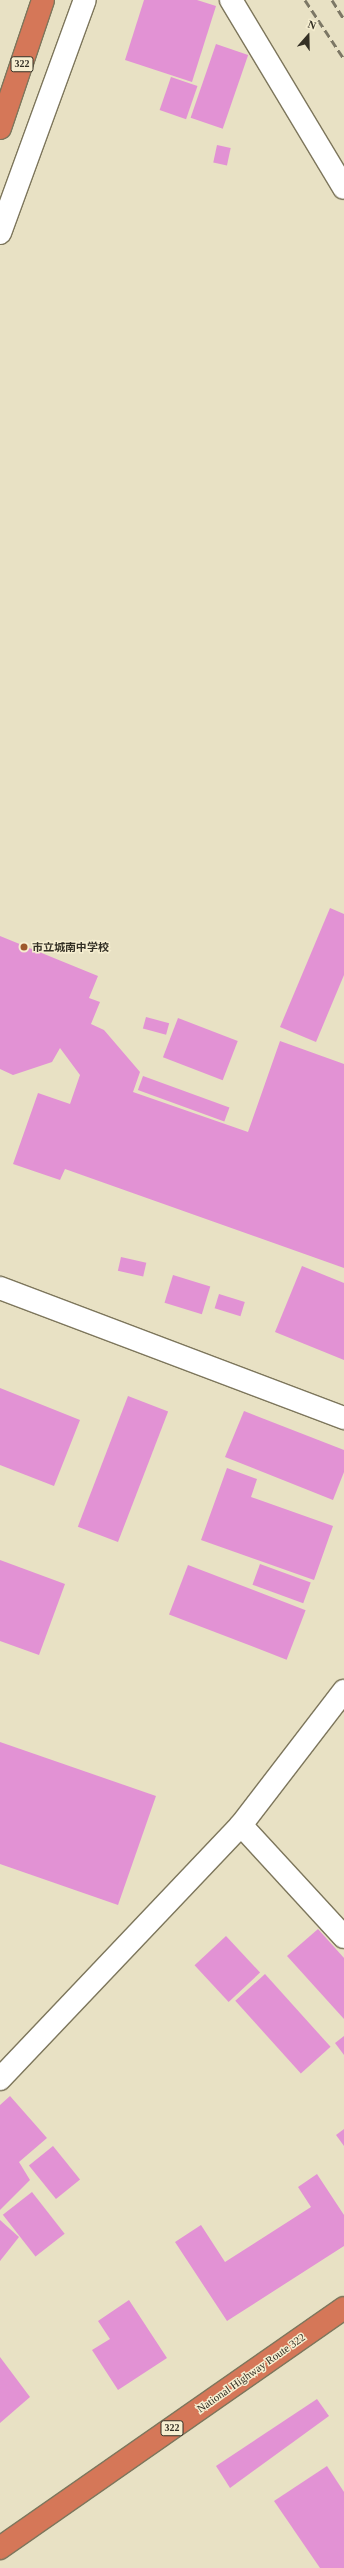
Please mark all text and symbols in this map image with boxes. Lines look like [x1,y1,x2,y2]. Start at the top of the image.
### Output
north arrow [288,16,328,56]
text: N [306,18,318,32]
road number: 322 [10,56,34,72]
place label: 市立城南中学校 [32,940,109,954]
marker: 市立城南中学校 [19,942,29,952]
street label: National Highway Route 322 [194,2331,308,2415]
road number: 322 [160,2420,184,2436]

